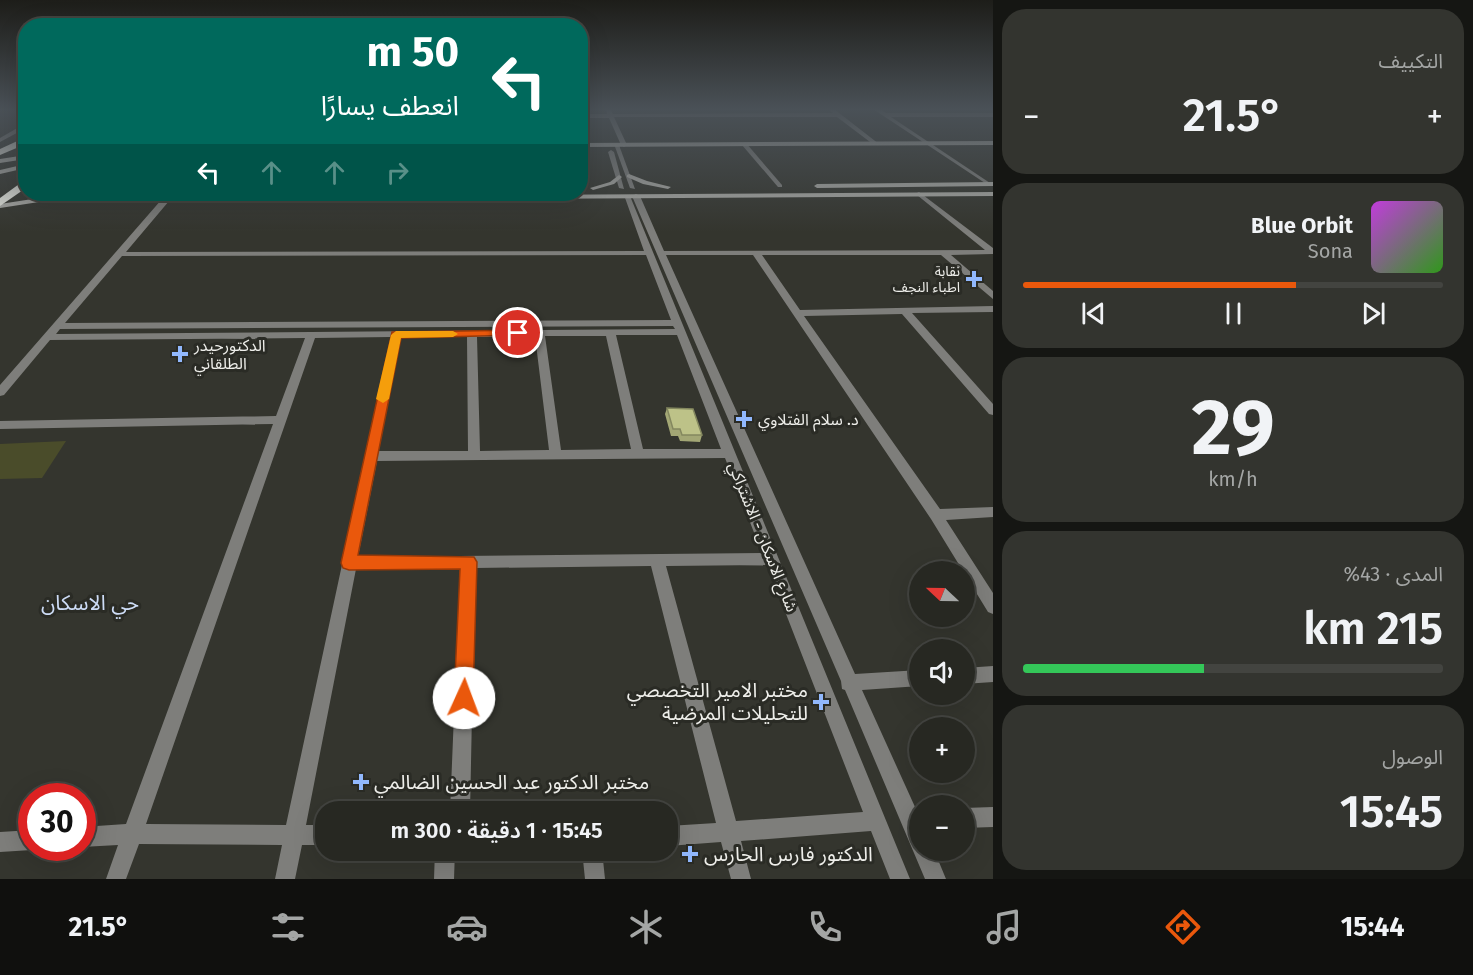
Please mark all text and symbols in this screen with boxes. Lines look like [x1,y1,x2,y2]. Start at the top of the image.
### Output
text: 50 m [366,27,459,77]
icon: left [480,42,558,120]
text: التكييف [1379,49,1443,73]
text: 21.5° [1183,89,1283,143]
text: انعطف يسارًا [321,90,459,122]
text: − [1023,97,1040,137]
text: + [1427,97,1443,137]
icon: left [192,156,225,189]
icon: ahead [255,156,288,189]
icon: ahead [318,156,351,189]
icon: right [381,156,414,189]
text: Blue Orbit [1251,212,1353,239]
text: Sona [1308,239,1353,263]
place label: نقابة اطباء النجف [893,263,960,296]
marker: نقابة اطباء النجف [965,270,983,288]
icon: previous [1077,297,1110,330]
icon: pause [1217,297,1250,330]
icon: next [1357,297,1390,330]
pin [492,307,543,358]
icon: arrive [501,316,534,349]
place label: الدكتورحيدر الطلقاني [193,336,266,375]
marker: الدكتورحيدر الطلقاني [171,345,189,363]
text: 29 [1191,381,1275,475]
marker: د. سلام الفتلاوي [735,410,753,428]
place label: د. سلام الفتلاوي [758,410,859,432]
street label: شارع الاسكان - الاشتراكي [722,459,802,616]
text: km/h [1208,467,1258,491]
north arrow [909,561,975,627]
map controls [909,561,975,861]
text: المدى · 43% [1343,562,1443,586]
district label: حي الاسكان [41,590,139,619]
text: 215 km [1303,602,1443,656]
button: sound [909,639,975,705]
position arrow [432,666,496,730]
place label: مختبر الامير التخصصي للتحليلات المرضية [627,678,808,725]
marker: مختبر الامير التخصصي للتحليلات المرضية [812,693,830,711]
button: + [909,717,975,783]
text: الوصول [1382,745,1443,769]
place label: مختبر الدكتور عبد الحسين الضالمي [374,770,649,798]
marker: مختبر الدكتور عبد الحسين الضالمي [352,773,370,791]
speed limit sign: 30 [18,783,96,861]
text: 15:45 [1340,785,1443,839]
button: − [909,795,975,861]
text: 15:45 · 1 دقيقة · 300 m [390,817,603,844]
place label: الدكتور فارس الحارس [704,842,873,866]
marker: الدكتور فارس الحارس [681,845,699,863]
icon: filters [267,906,309,948]
icon: car [446,906,488,948]
icon: climate [625,906,667,948]
icon: phone [804,906,846,948]
icon: music [983,906,1025,948]
icon: directions [1162,906,1204,948]
text: 21.5° [69,911,130,943]
text: 15:44 [1341,911,1405,943]

